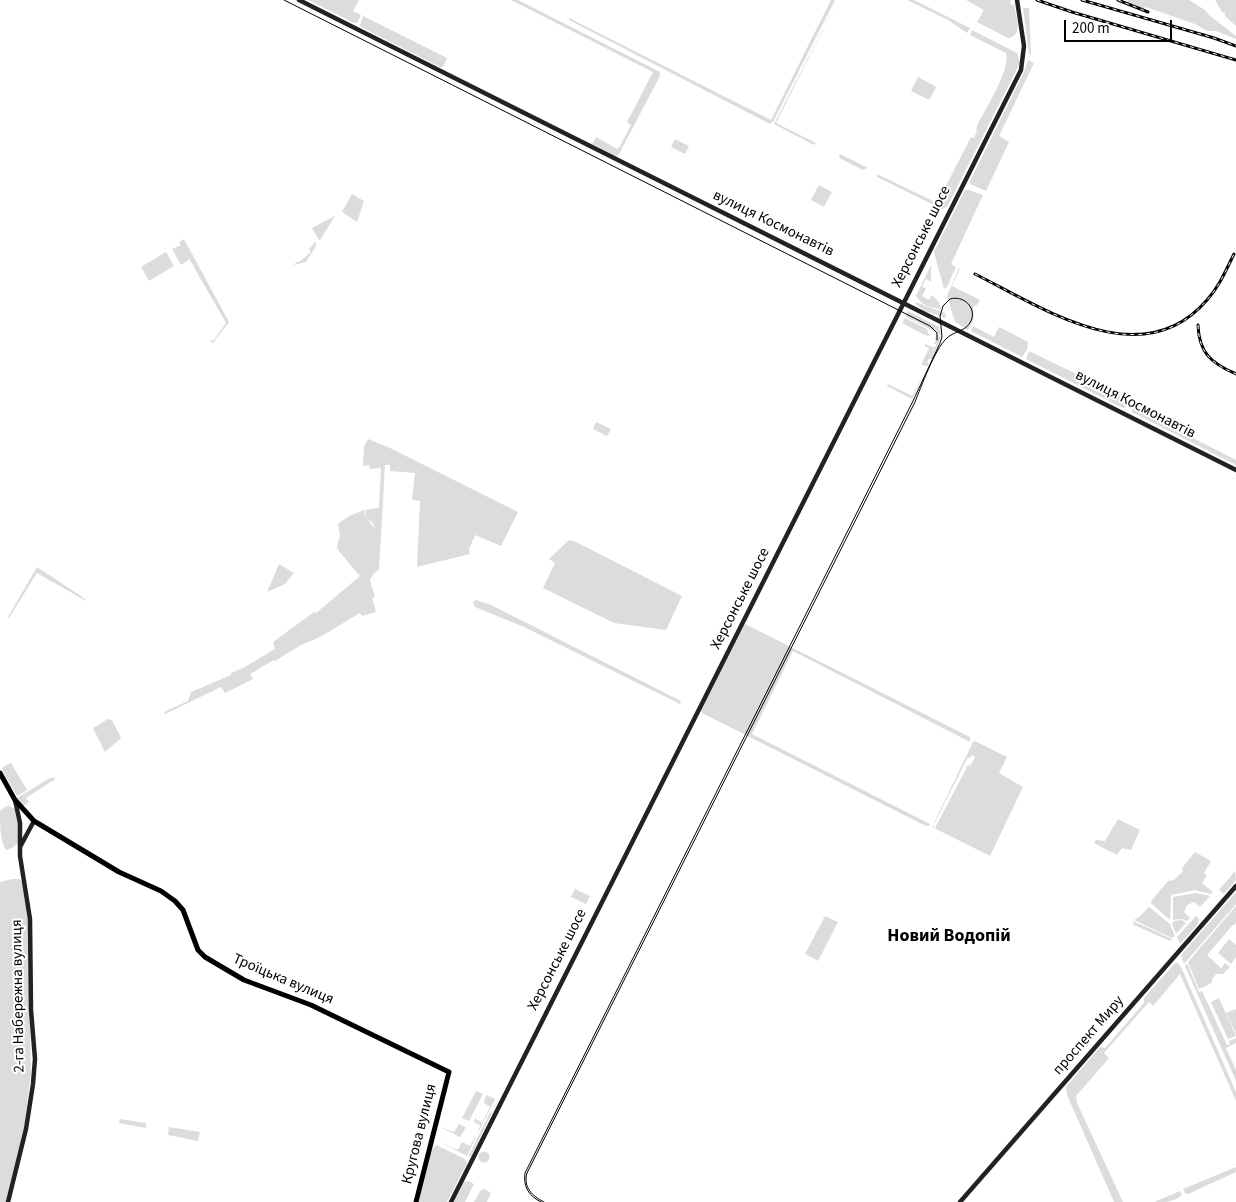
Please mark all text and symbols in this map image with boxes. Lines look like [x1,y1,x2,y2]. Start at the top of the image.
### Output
scale bar [1066,10,1174,42]
text: 200 m [1072,18,1110,39]
street label: Херсонське шосе [889,183,955,291]
street label: вулиця Космонавтів [709,187,837,261]
street label: вулиця Космонавтів [1072,367,1198,443]
street label: Херсонське шосе [708,545,774,653]
street label: Херсонське шосе [525,906,591,1014]
street label: 2-га Набережна вулиця [9,919,29,1073]
district label: Новий Водопій [887,926,1011,948]
street label: Троїцька вулиця [230,951,336,1009]
street label: проспект Миру [1050,993,1128,1079]
street label: Кругова вулиця [399,1082,441,1186]

